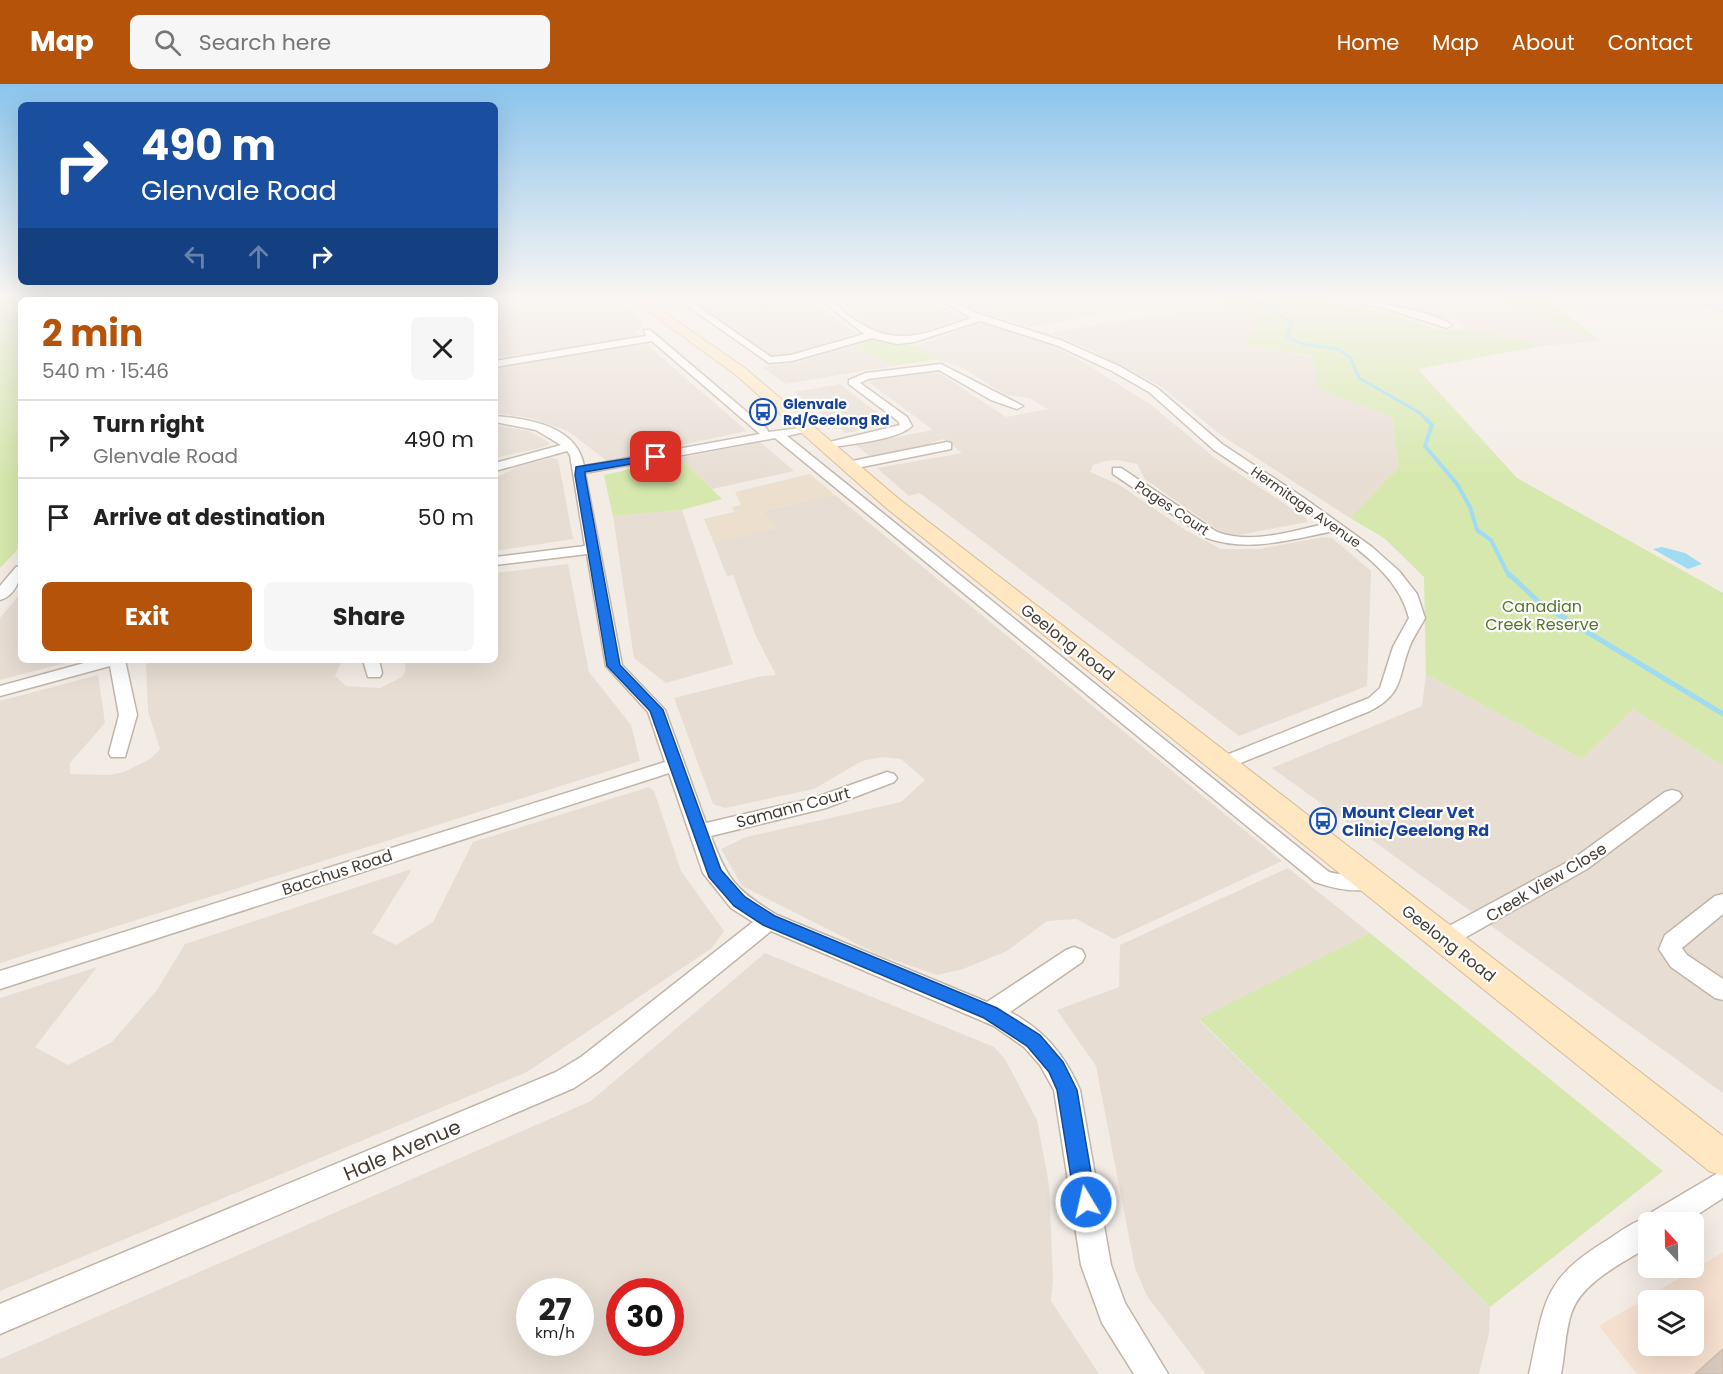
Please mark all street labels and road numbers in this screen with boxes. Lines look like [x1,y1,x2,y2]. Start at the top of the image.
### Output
street label: Hermitage Avenue [1247,461,1365,553]
street label: Pages Court [1131,476,1213,540]
street label: Geelong Road [1016,598,1119,686]
street label: Samann Court [734,781,853,834]
street label: Creek View Close [1481,837,1611,928]
street label: Bacchus Road [279,844,395,901]
street label: Geelong Road [1397,899,1500,987]
street label: Hale Avenue [339,1113,465,1187]

